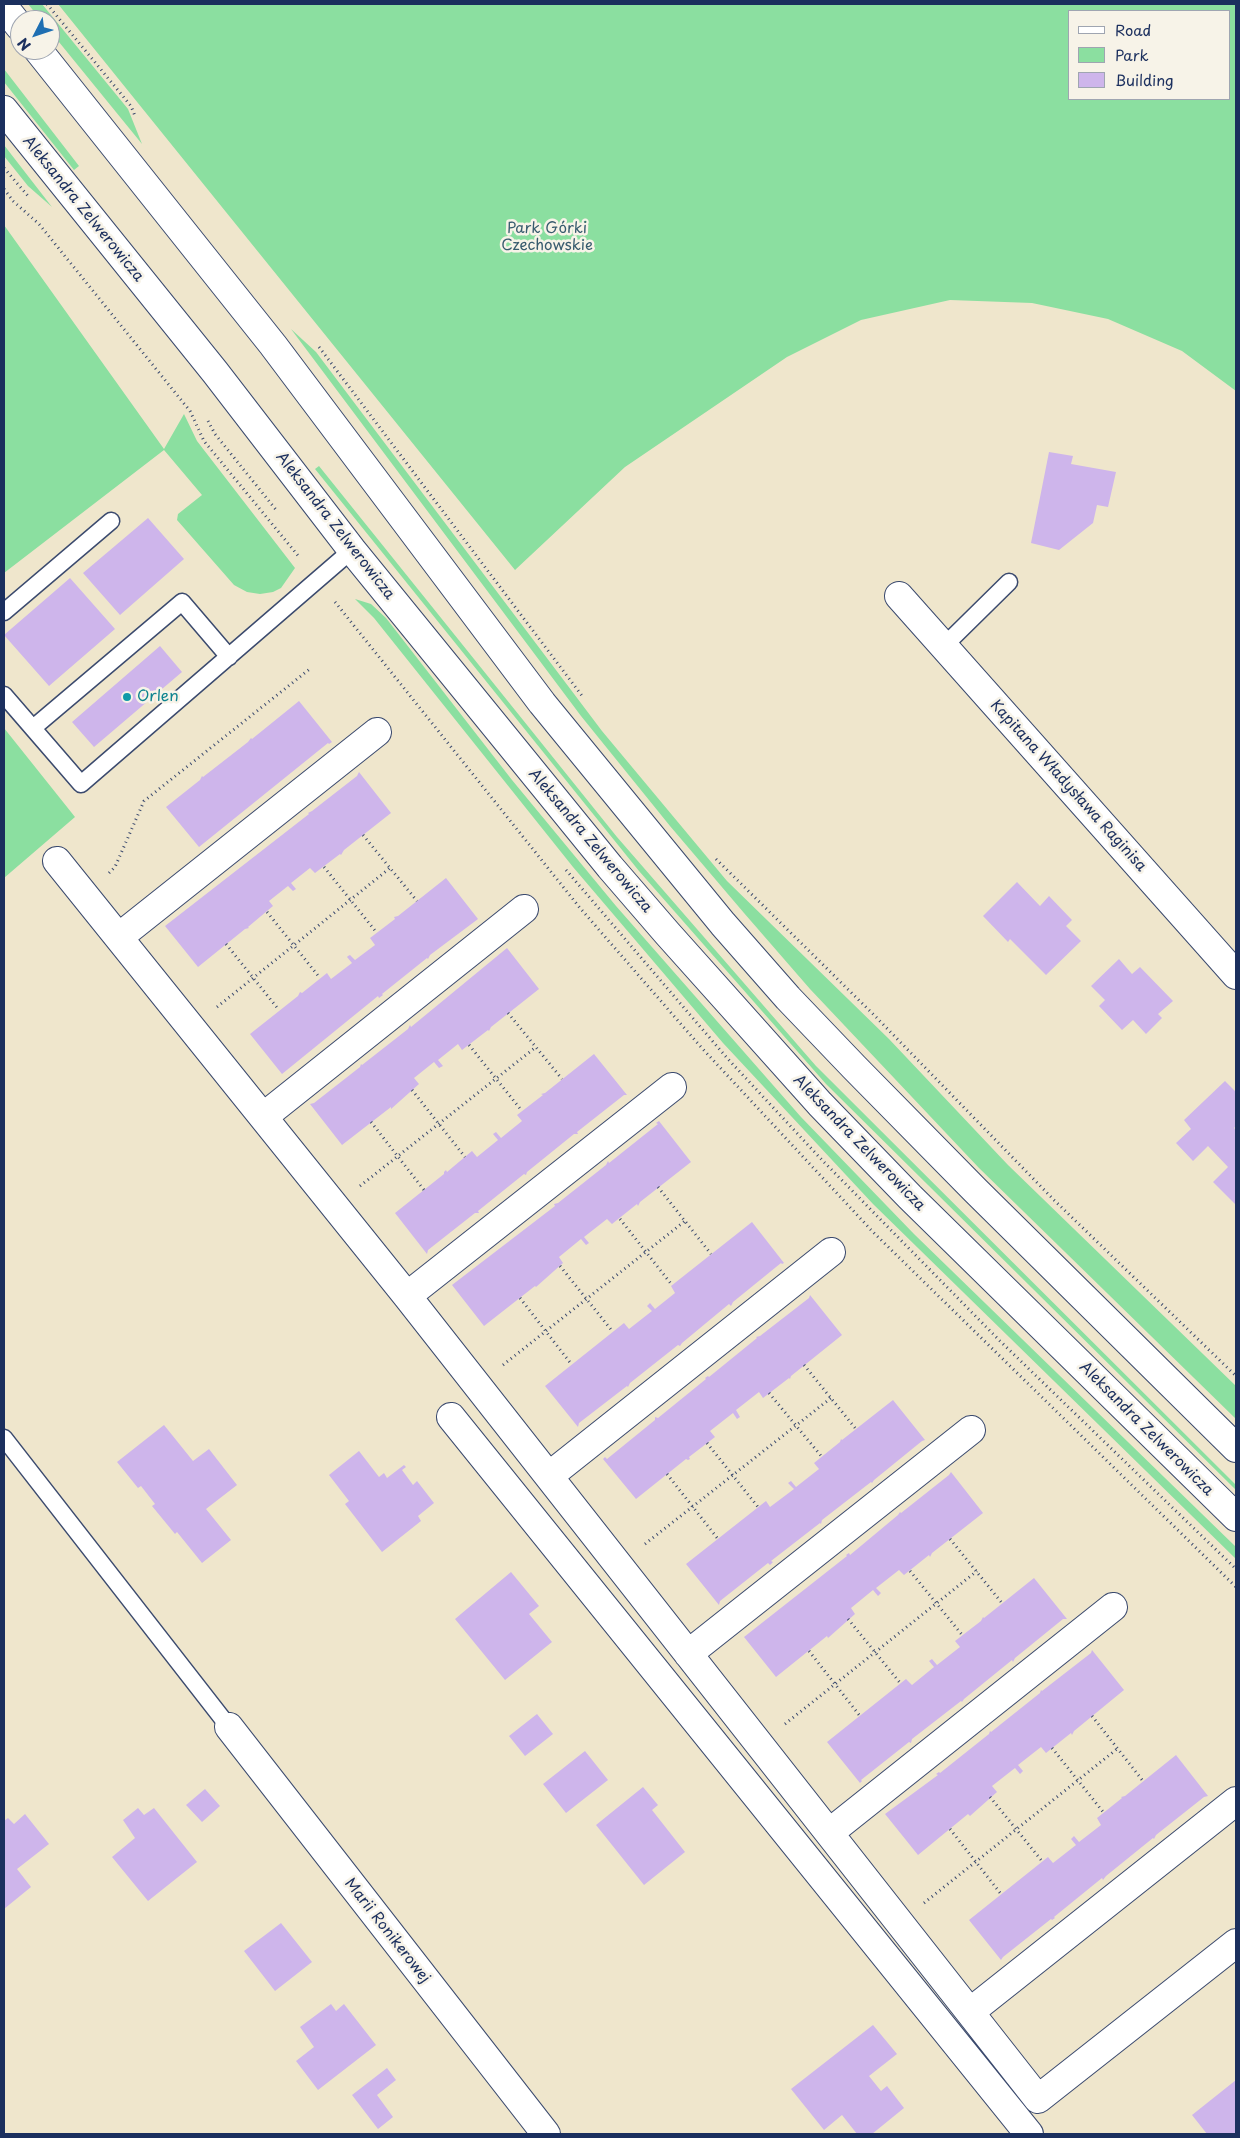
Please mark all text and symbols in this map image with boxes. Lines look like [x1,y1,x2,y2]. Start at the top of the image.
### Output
north arrow [10,10,60,60]
legend [1068,10,1230,100]
text: Road [1115,18,1151,41]
text: N [12,33,36,56]
text: Park [1115,43,1149,66]
text: Building [1115,68,1174,91]
street label: Aleksandra Zelwerowicza [19,133,147,285]
park label: Park Górki Czechowskie [501,220,593,255]
street label: Aleksandra Zelwerowicza [272,449,398,603]
place label: Orlen [137,688,179,706]
marker: Orlen [121,691,133,703]
street label: Kapitana Władysława Raginisa [986,696,1150,876]
street label: Aleksandra Zelwerowicza [525,765,655,917]
street label: Aleksandra Zelwerowicza [789,1071,929,1215]
street label: Aleksandra Zelwerowicza [1075,1358,1217,1500]
street label: Marii Ronikerowej [340,1875,434,1987]

